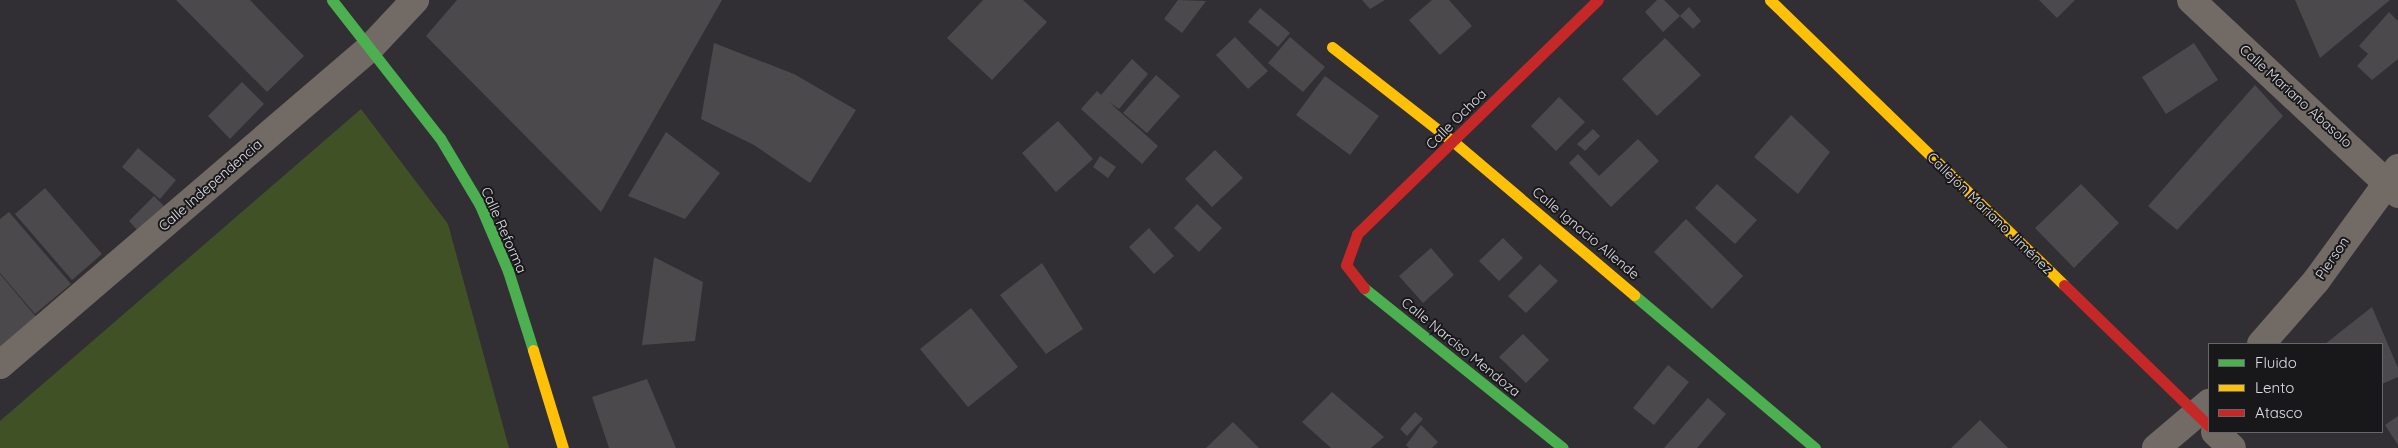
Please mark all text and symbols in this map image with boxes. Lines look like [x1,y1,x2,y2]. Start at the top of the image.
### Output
street label: Calle Mariano Abasolo [2236,41,2356,151]
street label: Calle Ochoa [1422,85,1490,153]
street label: Calle Independencia [155,136,265,234]
street label: Callejón Mariano Jiménez [1924,149,2056,277]
street label: Calle Ignacio Allende [1529,183,1643,283]
street label: Calle Reforma [478,184,530,276]
street label: Pierson [2312,234,2352,282]
street label: Calle Narciso Mendoza [1398,294,1524,400]
legend [2208,343,2383,433]
text: Fluido [2255,353,2297,372]
text: Lento [2255,378,2294,397]
text: Atasco [2255,403,2303,422]

